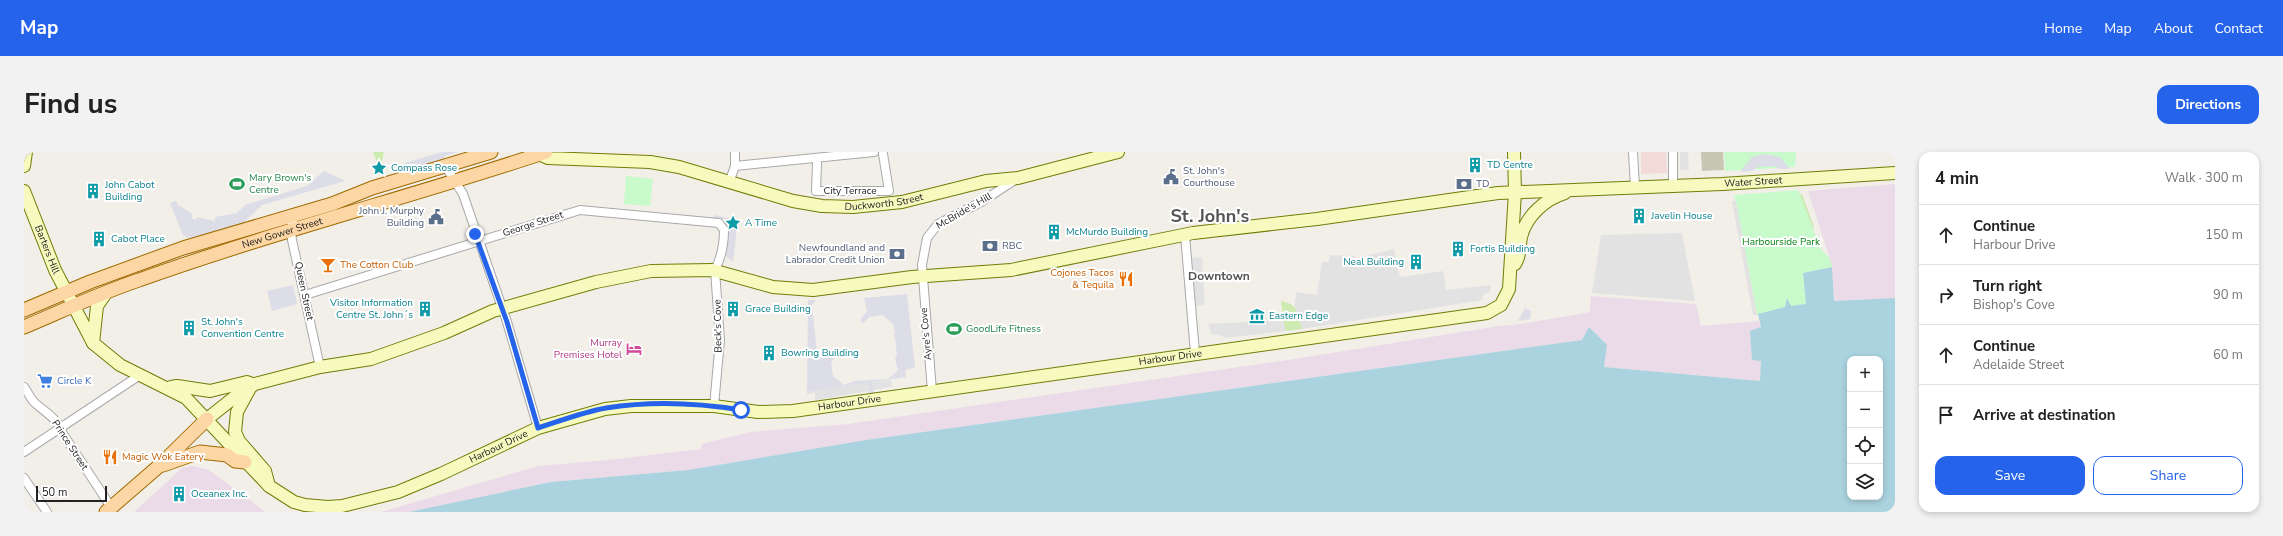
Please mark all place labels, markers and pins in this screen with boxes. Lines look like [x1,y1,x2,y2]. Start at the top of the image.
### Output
building icon: TD Centre [1466,156,1484,174]
place label: TD Centre [1487,158,1533,172]
place icon: Compass Rose [370,159,388,177]
place label: Compass Rose [391,161,457,175]
place label: St. John's Courthouse [1183,164,1235,190]
public building icon: St. John's Courthouse [1162,168,1180,186]
place label: Mary Brown's Centre [249,171,312,197]
sports icon: Mary Brown's Centre [228,175,246,193]
bank icon: TD [1455,175,1473,193]
place label: TD [1476,177,1489,191]
place label: John Cabot Building [104,178,155,204]
building icon: John Cabot Building [84,182,102,200]
place label: John J. Murphy Building [358,204,425,230]
building icon: Javelin House [1630,207,1648,225]
public building icon: John J. Murphy Building [427,208,445,226]
place label: Javelin House [1650,209,1712,223]
place icon: A Time [724,214,742,232]
place label: A Time [745,216,777,230]
building icon: McMurdo Building [1045,223,1063,241]
place label: McMurdo Building [1066,225,1148,239]
building icon: Cabot Place [90,230,108,248]
place label: Cabot Place [111,232,165,246]
bank icon: RBC [981,237,999,255]
place label: RBC [1002,239,1022,253]
building icon: Fortis Building [1449,240,1467,258]
place label: Newfoundland and Labrador Credit Union [786,241,885,267]
place label: Fortis Building [1470,242,1535,256]
bank icon: Newfoundland and Labrador Credit Union [888,245,906,263]
building icon: Neal Building [1407,253,1425,271]
place label: Neal Building [1343,255,1404,269]
bar icon: The Cotton Club [319,256,337,274]
place label: The Cotton Club [340,258,413,272]
place label: Cojones Tacos & Tequila [1050,266,1114,292]
restaurant icon: Cojones Tacos & Tequila [1117,270,1135,288]
place label: Visitor Information Centre St. John´s [329,296,413,322]
building icon: Visitor Information Centre St. John´s [416,300,434,318]
building icon: Grace Building [724,300,742,318]
place label: Grace Building [745,302,811,316]
museum icon: Eastern Edge [1248,307,1266,325]
place label: Eastern Edge [1269,309,1328,323]
place label: St. John's Convention Centre [201,315,284,341]
building icon: St. John's Convention Centre [180,319,198,337]
sports icon: GoodLife Fitness [945,320,963,338]
place label: GoodLife Fitness [966,322,1041,336]
place label: Murray Premises Hotel [554,336,623,362]
hotel icon: Murray Premises Hotel [625,340,643,358]
building icon: Bowring Building [760,344,778,362]
place label: Bowring Building [781,346,859,360]
supermarket icon: Circle K [36,372,54,390]
place label: Circle K [57,374,92,388]
restaurant icon: Magic Wok Eatery [101,448,119,466]
place label: Magic Wok Eatery [122,450,204,464]
building icon: Oceanex Inc. [170,485,188,503]
place label: Oceanex Inc. [191,487,248,501]

